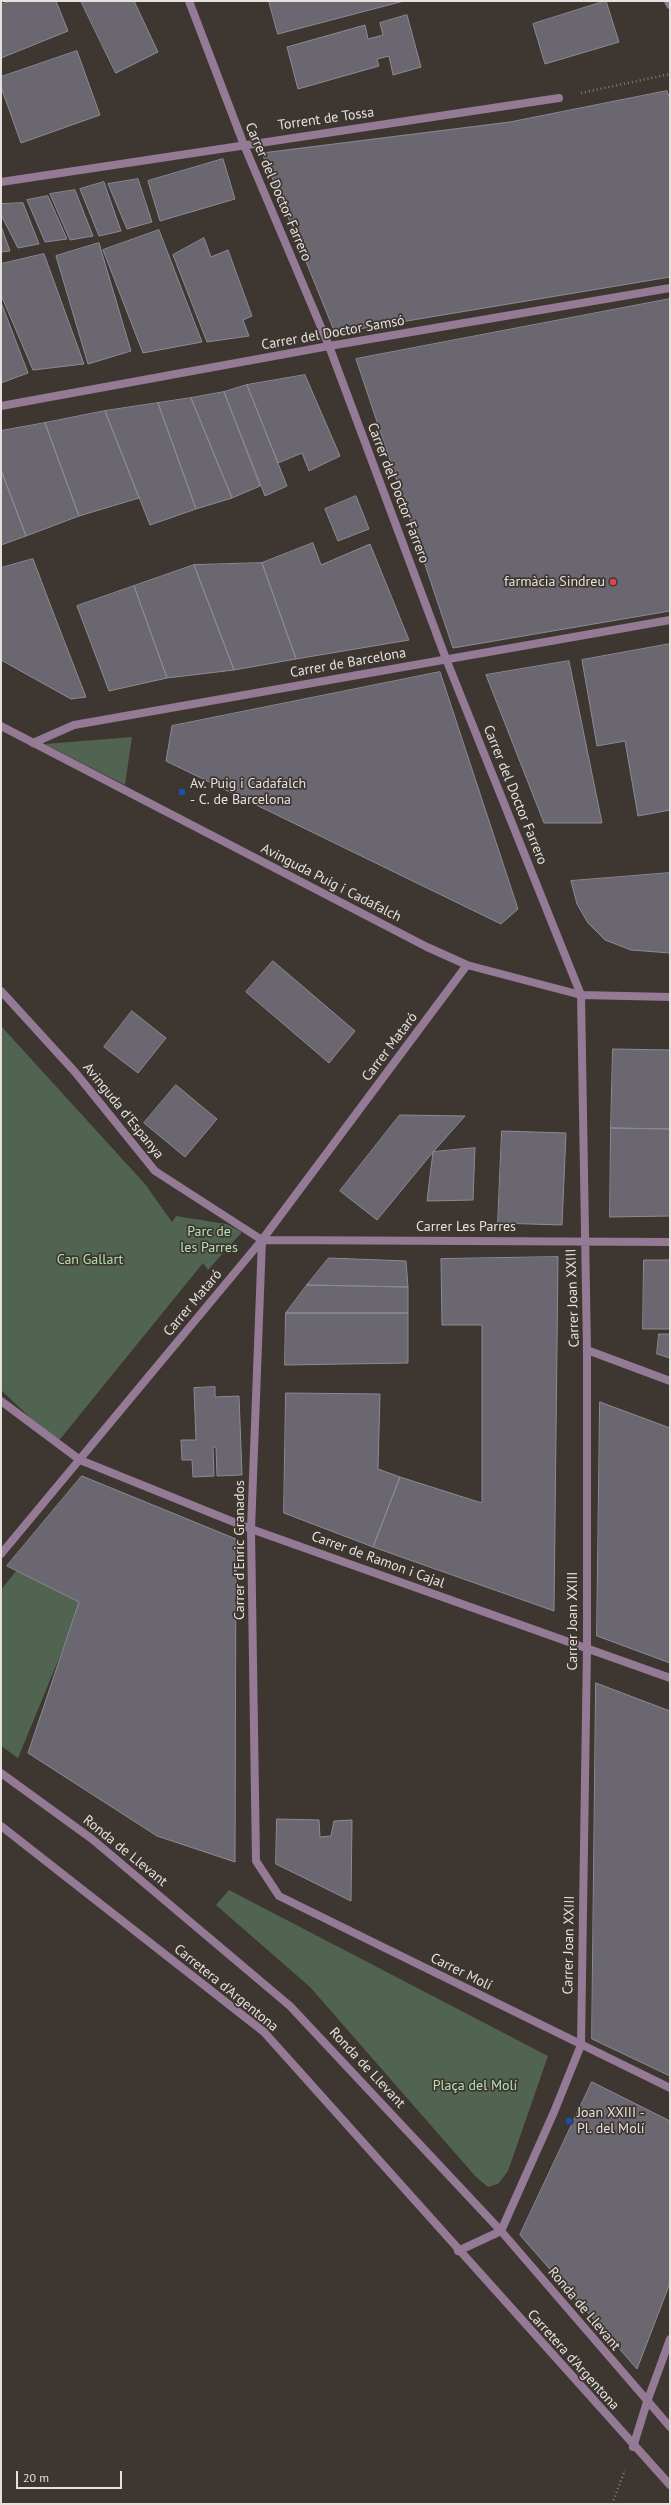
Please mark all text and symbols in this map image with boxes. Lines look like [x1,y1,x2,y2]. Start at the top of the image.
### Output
street label: Torrent de Tossa [277,104,375,134]
street label: Carrer del Doctor Farrero [241,120,315,264]
street label: Carrer del Doctor Samsó [260,312,406,354]
street label: Carrer del Doctor Farrero [363,420,433,566]
place label: farmàcia Sindreu [504,574,605,590]
marker: farmàcia Sindreu [608,577,618,587]
street label: Carrer de Barcelona [289,645,407,681]
street label: Carrer del Doctor Farrero [479,723,551,867]
place label: Av. Puig i Cadafalch - C. de Barcelona [190,776,306,808]
marker: Av. Puig i Cadafalch - C. de Barcelona [177,787,187,797]
street label: Avinguda Puig i Cadafalch [258,840,404,926]
street label: Carrer Mataró [359,1009,421,1085]
street label: Avinguda d'Espanya [79,1060,167,1162]
street label: Carrer Les Parres [416,1219,516,1235]
park label: Parc de les Parres [180,1224,238,1256]
street label: Carrer Joan XXIII [563,1248,583,1348]
park label: Can Gallart [57,1252,123,1268]
street label: Carrer Mataró [160,1266,226,1340]
street label: Carrer d'Enric Granados [232,1480,248,1620]
street label: Carrer de Ramon i Cajal [309,1528,447,1592]
street label: Carrer Joan XXIII [565,1572,581,1670]
street label: Ronda de Llevant [79,1812,171,1890]
street label: Carrer Joan XXIII [560,1895,578,1995]
street label: Carretera d'Argentona [170,1941,282,2035]
street label: Carrer Molí [428,1950,494,1994]
street label: Ronda de Llevant [326,2024,408,2112]
park label: Plaça del Molí [433,2078,517,2094]
place label: Joan XXIII - Pl. del Molí [577,2105,645,2138]
marker: Joan XXIII - Pl. del Molí [564,2116,574,2126]
street label: Ronda de Llevant [544,2264,624,2354]
street label: Carretera d'Argentona [524,2306,622,2414]
scale bar [18,2463,124,2489]
text: 20 m [23,2470,49,2485]

